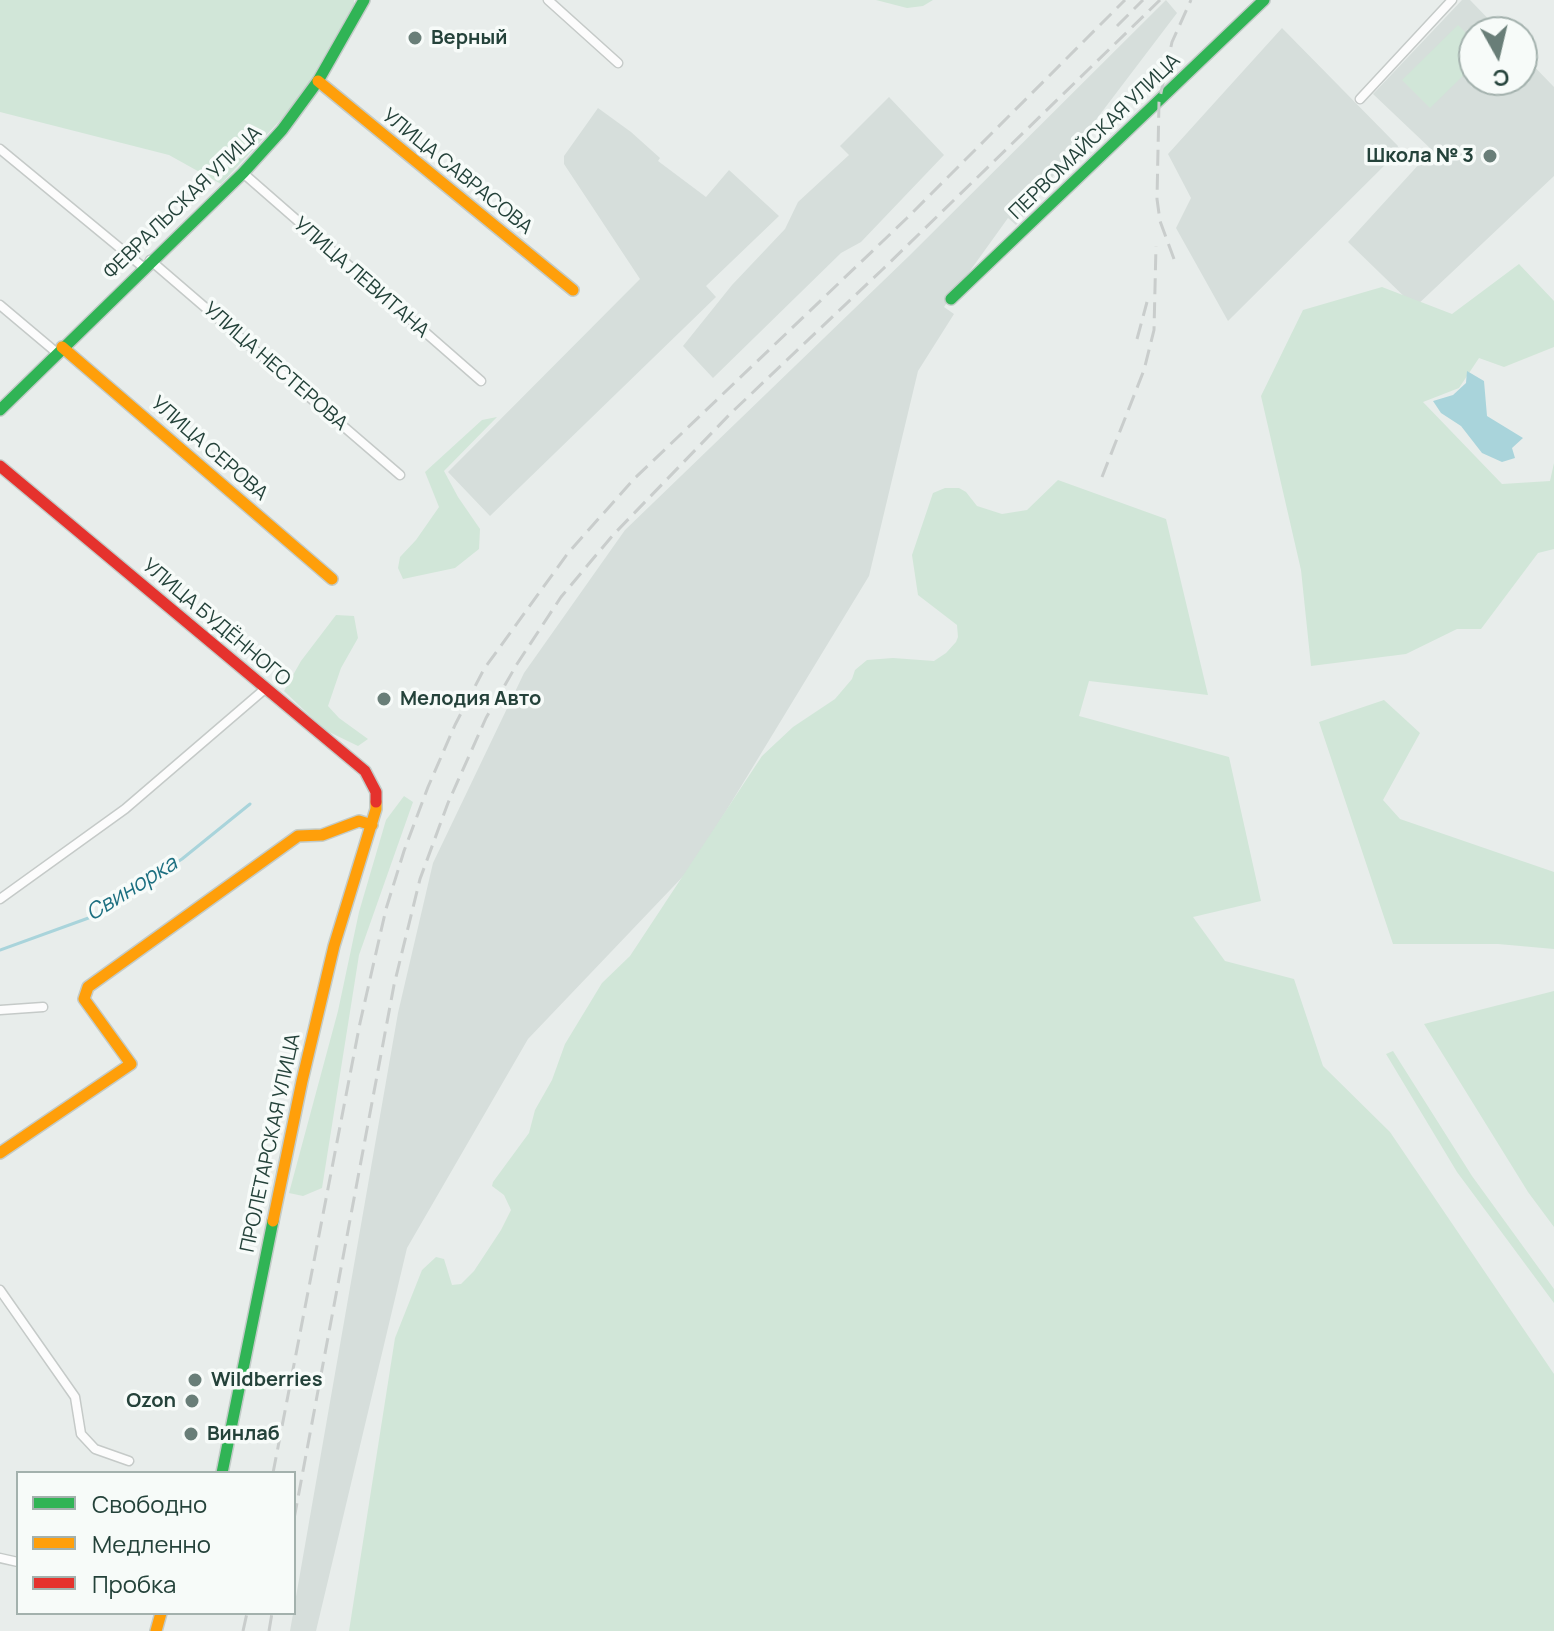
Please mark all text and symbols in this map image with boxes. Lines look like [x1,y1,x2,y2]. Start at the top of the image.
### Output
north arrow [1458,16,1538,96]
place label: Верный [431,26,507,50]
marker: Верный [406,29,424,47]
street label: ПЕРВОМАЙСКАЯ УЛИЦА [1005,49,1185,225]
text: С [1491,62,1511,94]
street label: УЛИЦА САВРАСОВА [377,104,537,240]
street label: ФЕВРАЛЬСКАЯ УЛИЦА [99,121,267,285]
place label: Школа № 3 [1366,144,1474,168]
marker: Школа № 3 [1481,147,1499,165]
street label: УЛИЦА ЛЕВИТАНА [288,213,434,343]
street label: УЛИЦА НЕСТЕРОВА [198,298,352,436]
street label: УЛИЦА СЕРОВА [146,392,272,506]
street label: УЛИЦА БУДЁННОГО [137,554,295,692]
place label: Мелодия Авто [400,687,541,711]
marker: Мелодия Авто [375,690,393,708]
water label: Свинорка [82,851,182,927]
street label: ПРОЛЕТАРСКАЯ УЛИЦА [236,1032,306,1254]
place label: Wildberries [211,1368,322,1392]
marker: Wildberries [186,1371,204,1389]
place label: Ozon [126,1389,176,1413]
marker: Ozon [183,1392,201,1410]
place label: Винлаб [207,1422,280,1446]
marker: Винлаб [182,1425,200,1443]
legend [16,1471,296,1615]
text: Свободно [92,1487,207,1520]
text: Медленно [92,1527,211,1560]
text: Пробка [92,1567,176,1600]

